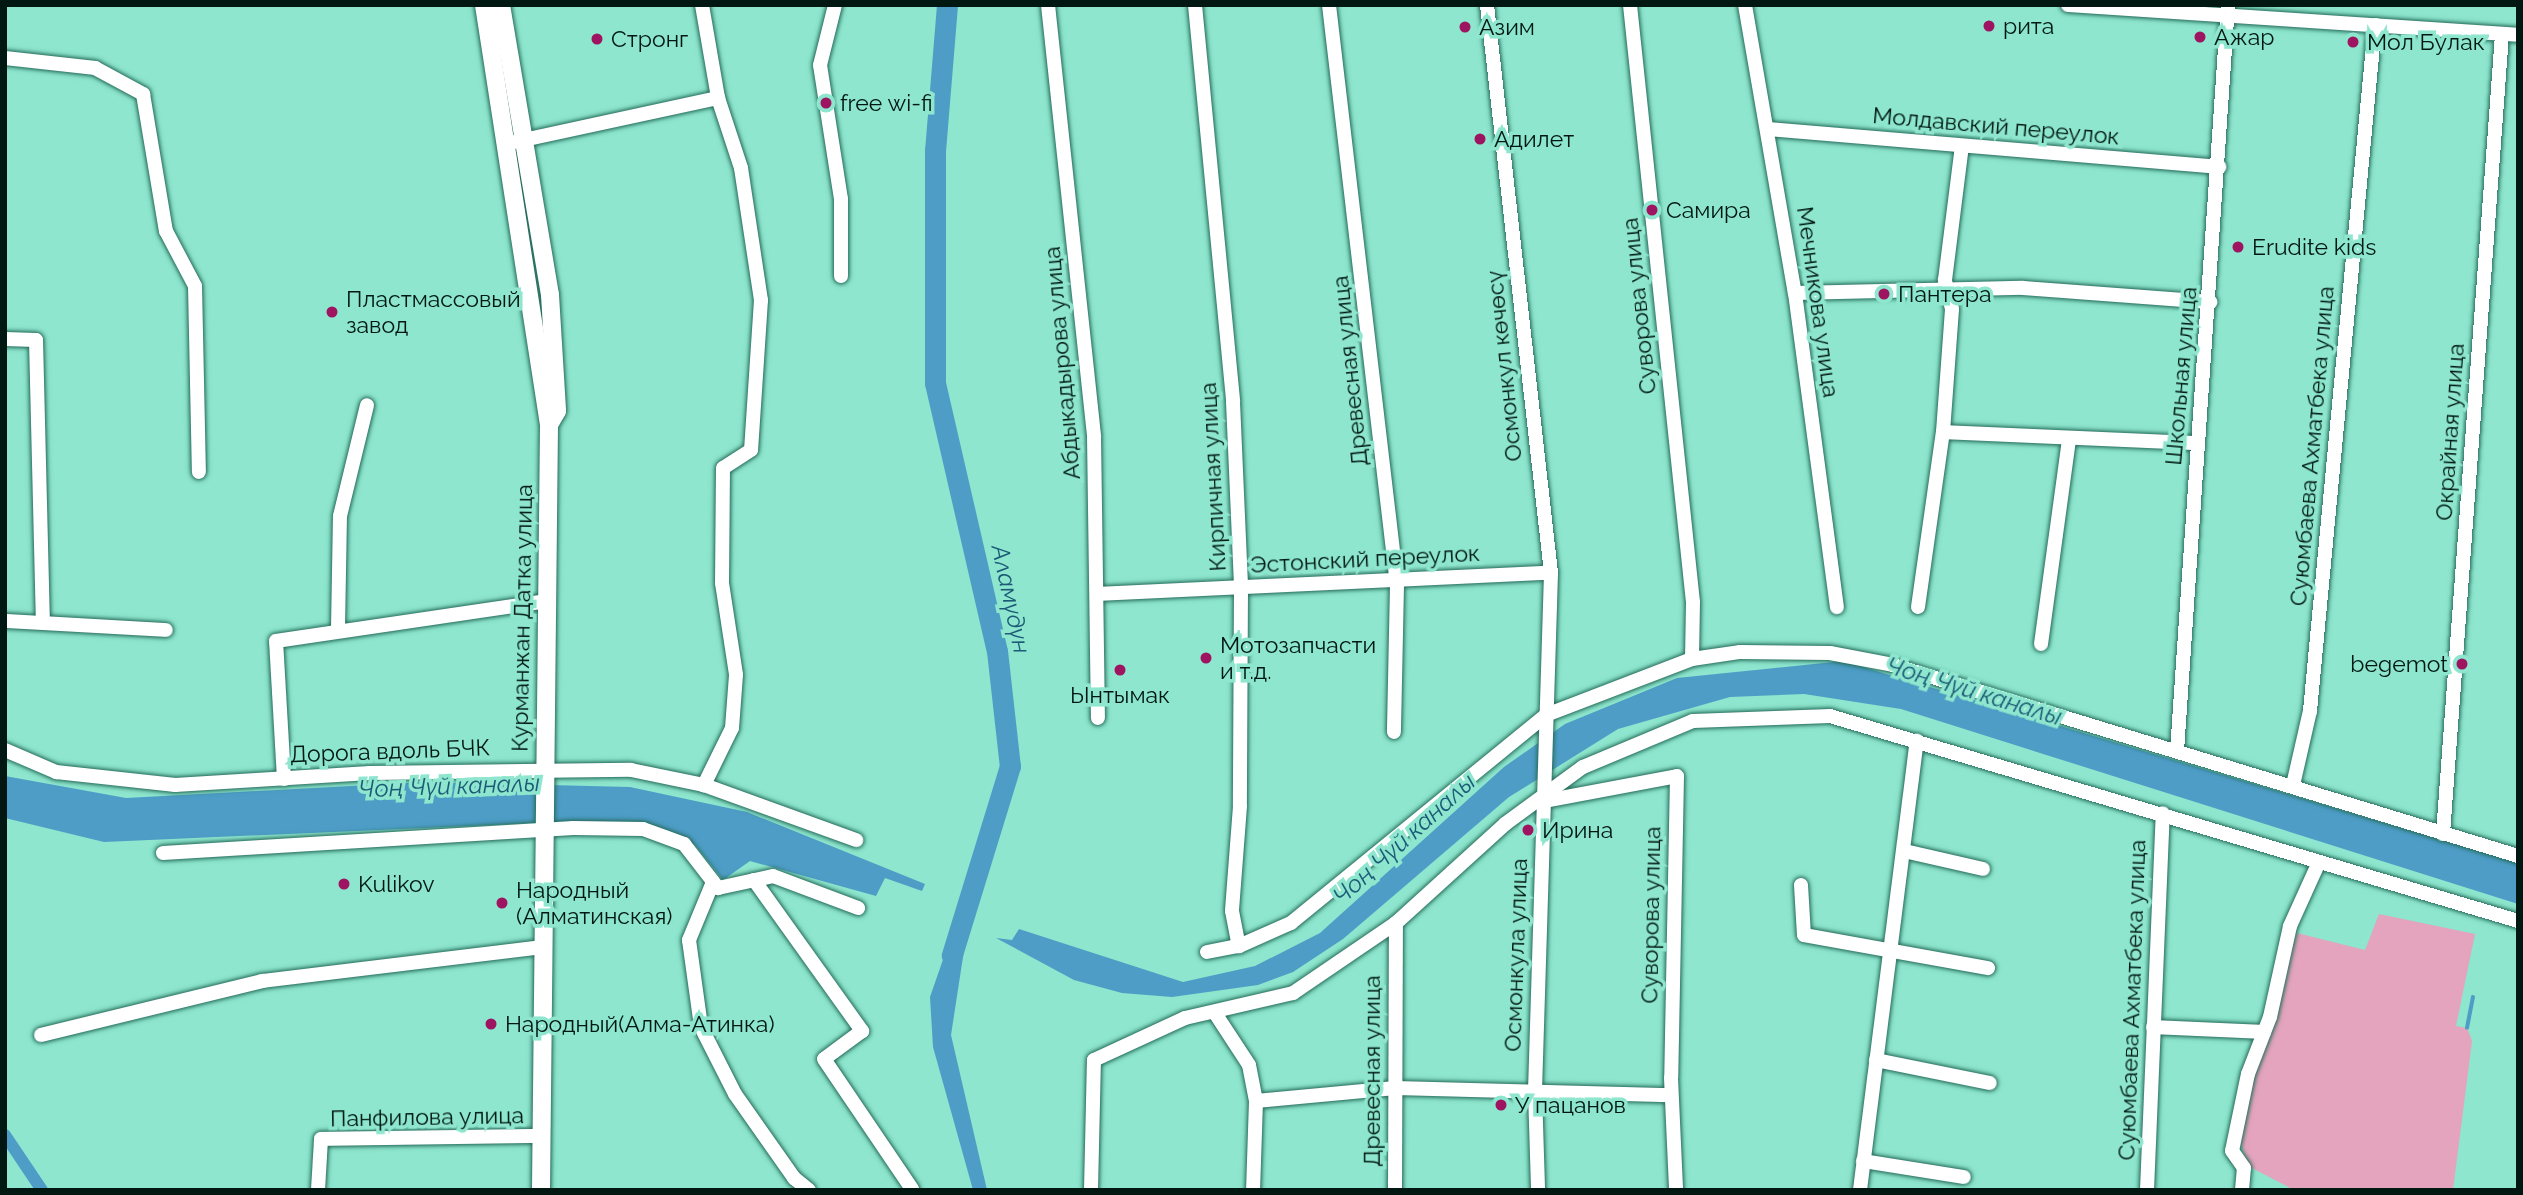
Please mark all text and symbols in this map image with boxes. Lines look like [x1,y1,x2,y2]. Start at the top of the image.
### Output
place label: рита [2003,12,2054,40]
place label: Азим [1479,13,1535,41]
marker: рита [1981,18,1997,34]
marker: Азим [1457,19,1473,35]
place label: Ажар [2214,23,2274,51]
place label: Стронг [611,25,688,53]
place label: Мол Булак [2367,28,2485,56]
marker: Ажар [2192,29,2208,45]
marker: Стронг [589,31,605,47]
marker: Мол Булак [2345,34,2361,50]
place label: free wi-fi [840,89,933,117]
marker: free wi-fi [818,95,834,111]
street label: Молдавский переулок [1871,101,2121,151]
place label: Адилет [1494,125,1574,153]
marker: Адилет [1472,131,1488,147]
place label: Самира [1666,196,1751,224]
marker: Самира [1644,202,1660,218]
street label: Мечникова улица [1791,204,1845,400]
street label: Суворова улица [1616,216,1662,396]
place label: Erudite kids [2252,233,2376,261]
marker: Erudite kids [2230,239,2246,255]
street label: Абдыкадырова улица [1038,245,1086,481]
street label: Осмонкул көчөсү [1480,269,1528,463]
street label: Древесная улица [1326,274,1374,468]
place label: Пантера [1898,280,1992,308]
street label: Суюмбаева Ахматбека улица [2284,284,2340,608]
place label: Пластмассовый завод [346,285,521,339]
street label: Школьная улица [2159,285,2203,467]
marker: Пантера [1876,286,1892,302]
marker: Пластмассовый завод [324,304,340,320]
street label: Окрайная улица [2430,342,2470,522]
street label: Кирпичная улица [1194,381,1232,573]
street label: Курманжан Датка улица [506,484,538,752]
street label: Эстонский переулок [1249,539,1481,579]
water label: Аламүдүн [985,542,1037,656]
place label: Мотозапчасти и т.д. [1220,631,1376,685]
marker: Мотозапчасти и т.д. [1198,650,1214,666]
place label: begemot [2350,650,2448,678]
water label: Чоң Чүй каналы [1883,651,2065,731]
marker: begemot [2454,656,2470,672]
marker: Ынтымак [1112,662,1128,678]
place label: Ынтымак [1070,681,1170,709]
street label: Дорога вдоль БЧК [289,734,491,768]
water label: Чоң Чүй каналы [358,768,540,804]
water label: Чоң Чүй каналы [1327,768,1481,910]
place label: Ирина [1542,816,1613,844]
marker: Ирина [1520,822,1536,838]
street label: Суворова улица [1636,826,1666,1004]
street label: Суюмбаева Ахматбека улица [2113,838,2151,1162]
street label: Осмонкула улица [1499,858,1533,1052]
place label: Kulikov [358,870,434,898]
marker: Kulikov [336,876,352,892]
place label: Народный (Алматинская) [516,876,672,930]
marker: Народный (Алматинская) [494,895,510,911]
street label: Древесная улица [1358,975,1386,1167]
place label: Народный(Алма-Атинка) [505,1010,775,1038]
marker: Народный(Алма-Атинка) [483,1016,499,1032]
place label: У пацанов [1515,1091,1626,1119]
marker: У пацанов [1493,1097,1509,1113]
street label: Панфилова улица [329,1102,525,1132]

